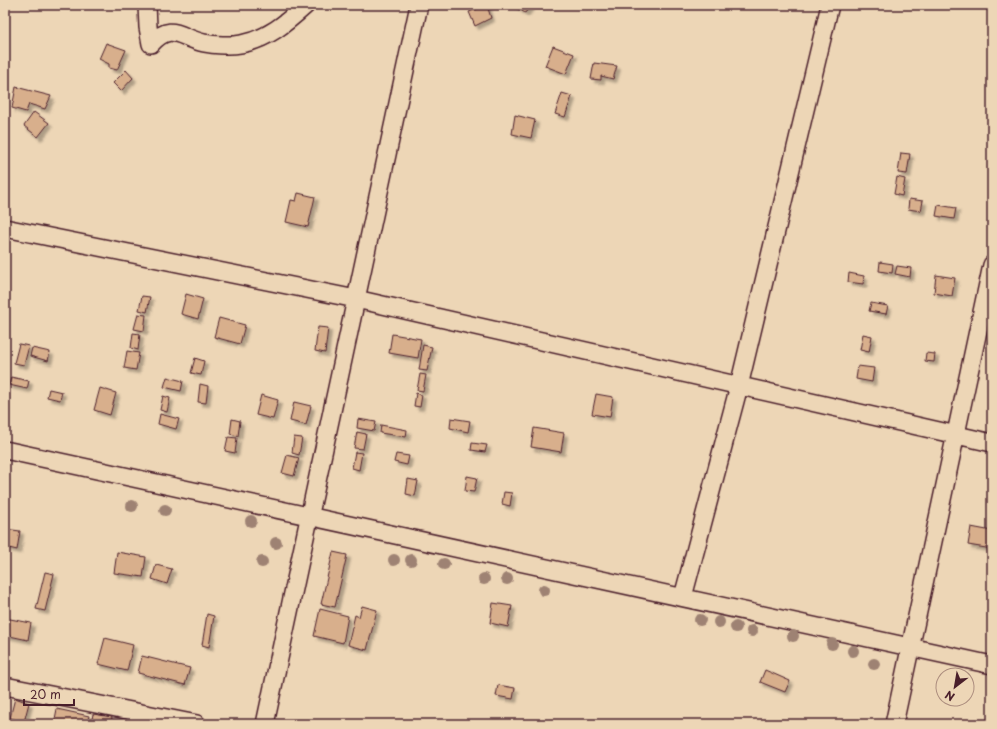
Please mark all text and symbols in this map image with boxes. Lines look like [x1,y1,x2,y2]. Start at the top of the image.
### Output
north arrow [935,667,975,707]
scale bar [24,681,74,707]
text: 20 m [30,685,61,703]
text: N [941,686,958,706]

